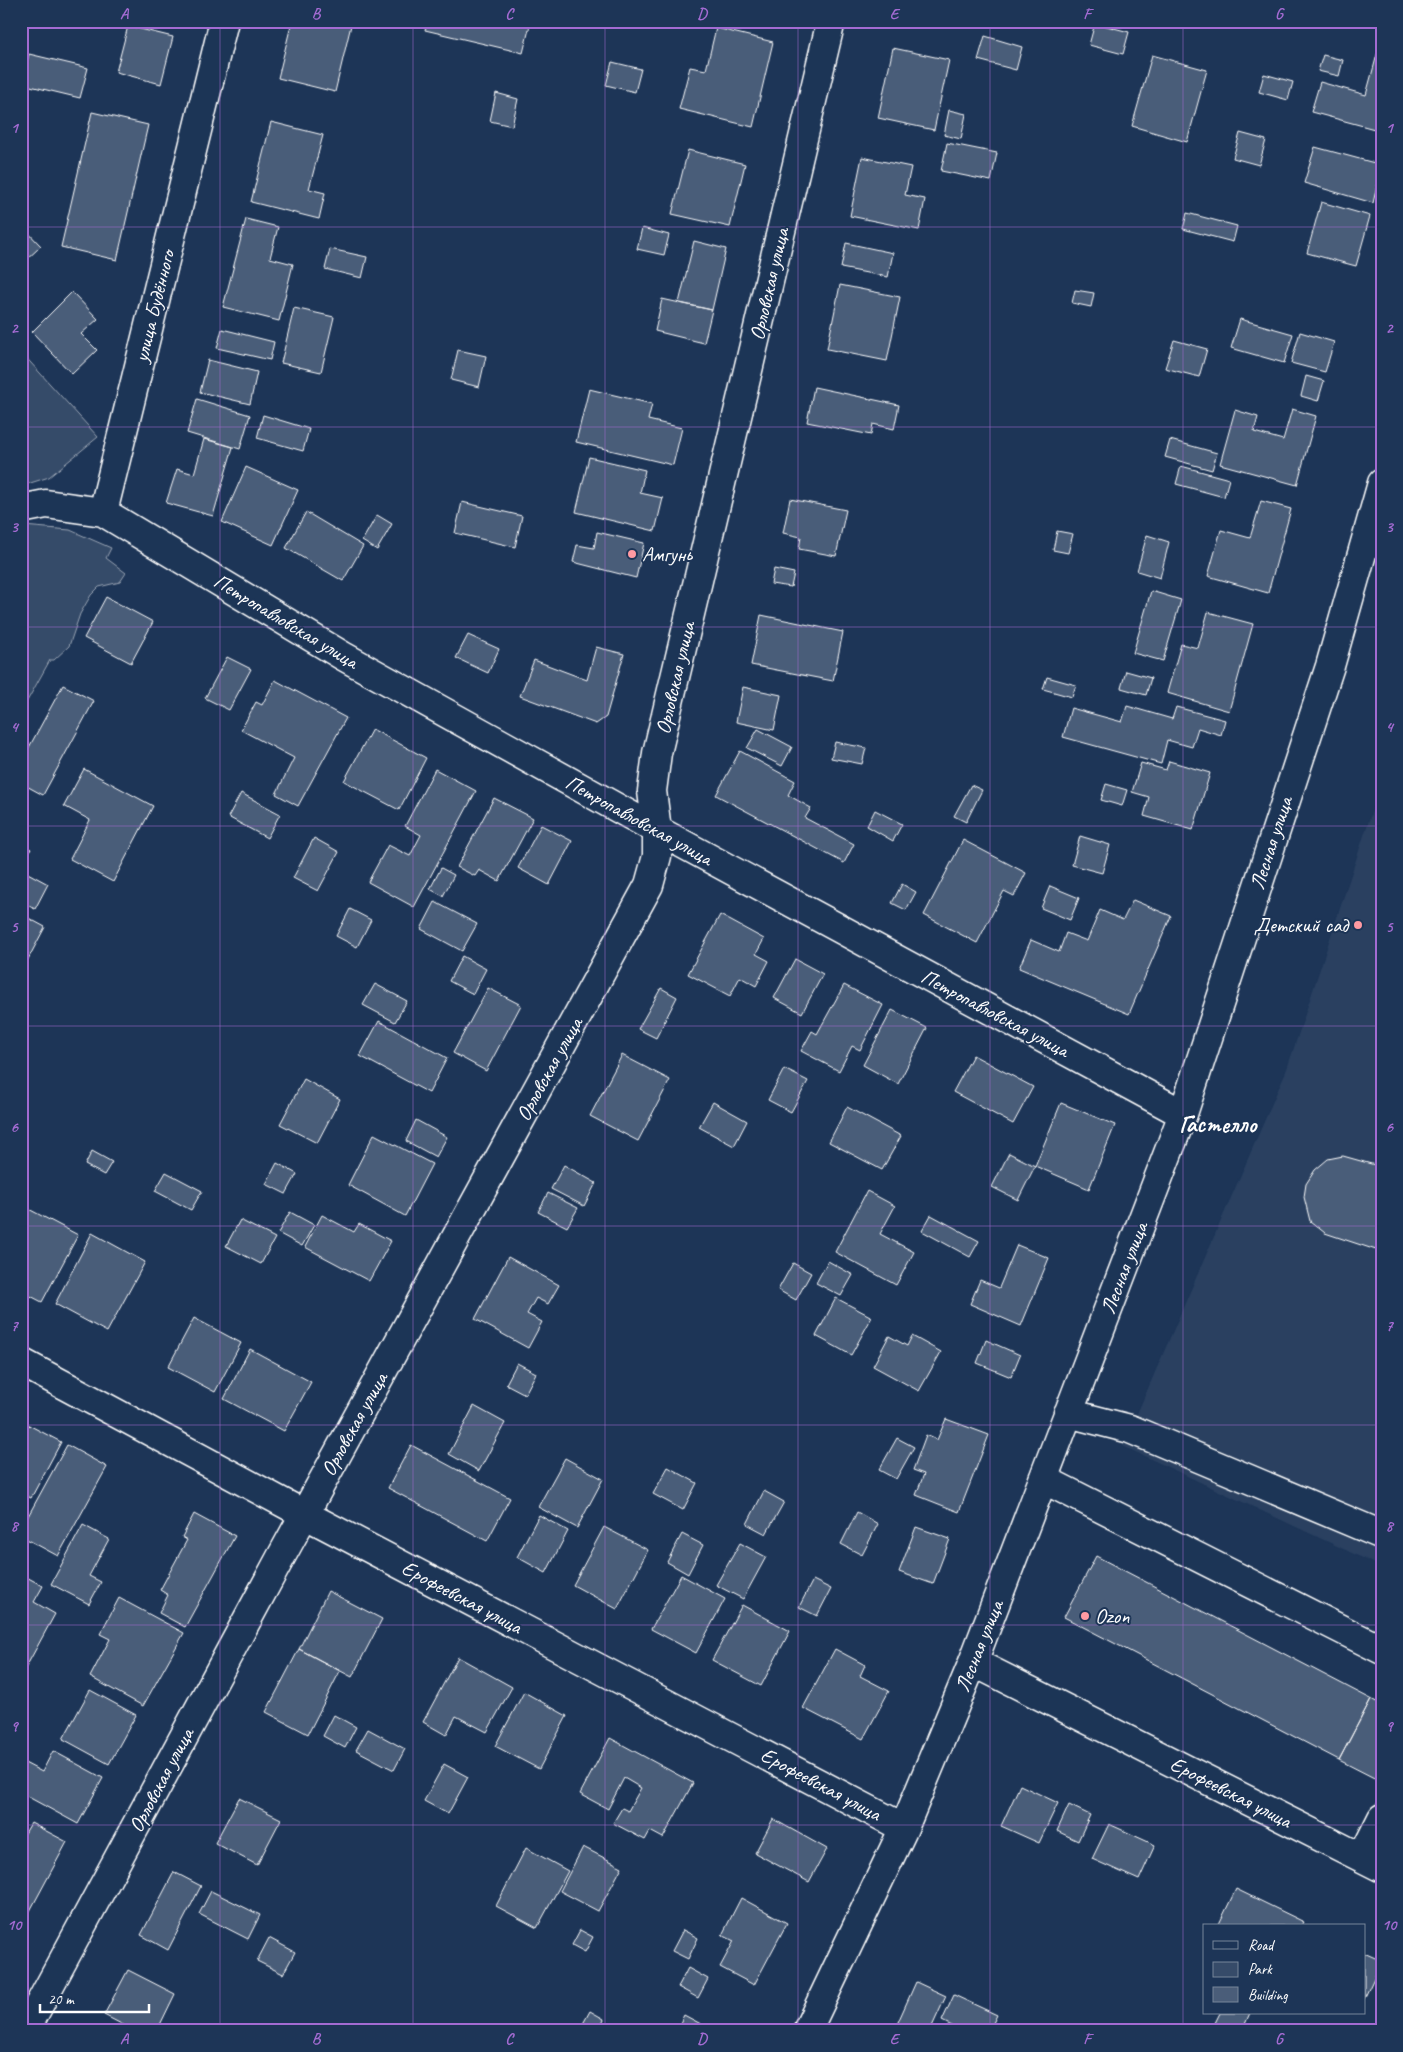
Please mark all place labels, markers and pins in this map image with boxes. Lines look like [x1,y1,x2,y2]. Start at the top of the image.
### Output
place label: Амгунь [642,541,693,567]
marker: Амгунь [626,548,638,560]
place label: Детский сад [1254,912,1350,938]
marker: Детский сад [1352,919,1364,931]
place label: Ozon [1095,1603,1130,1629]
marker: Ozon [1079,1610,1091,1622]

